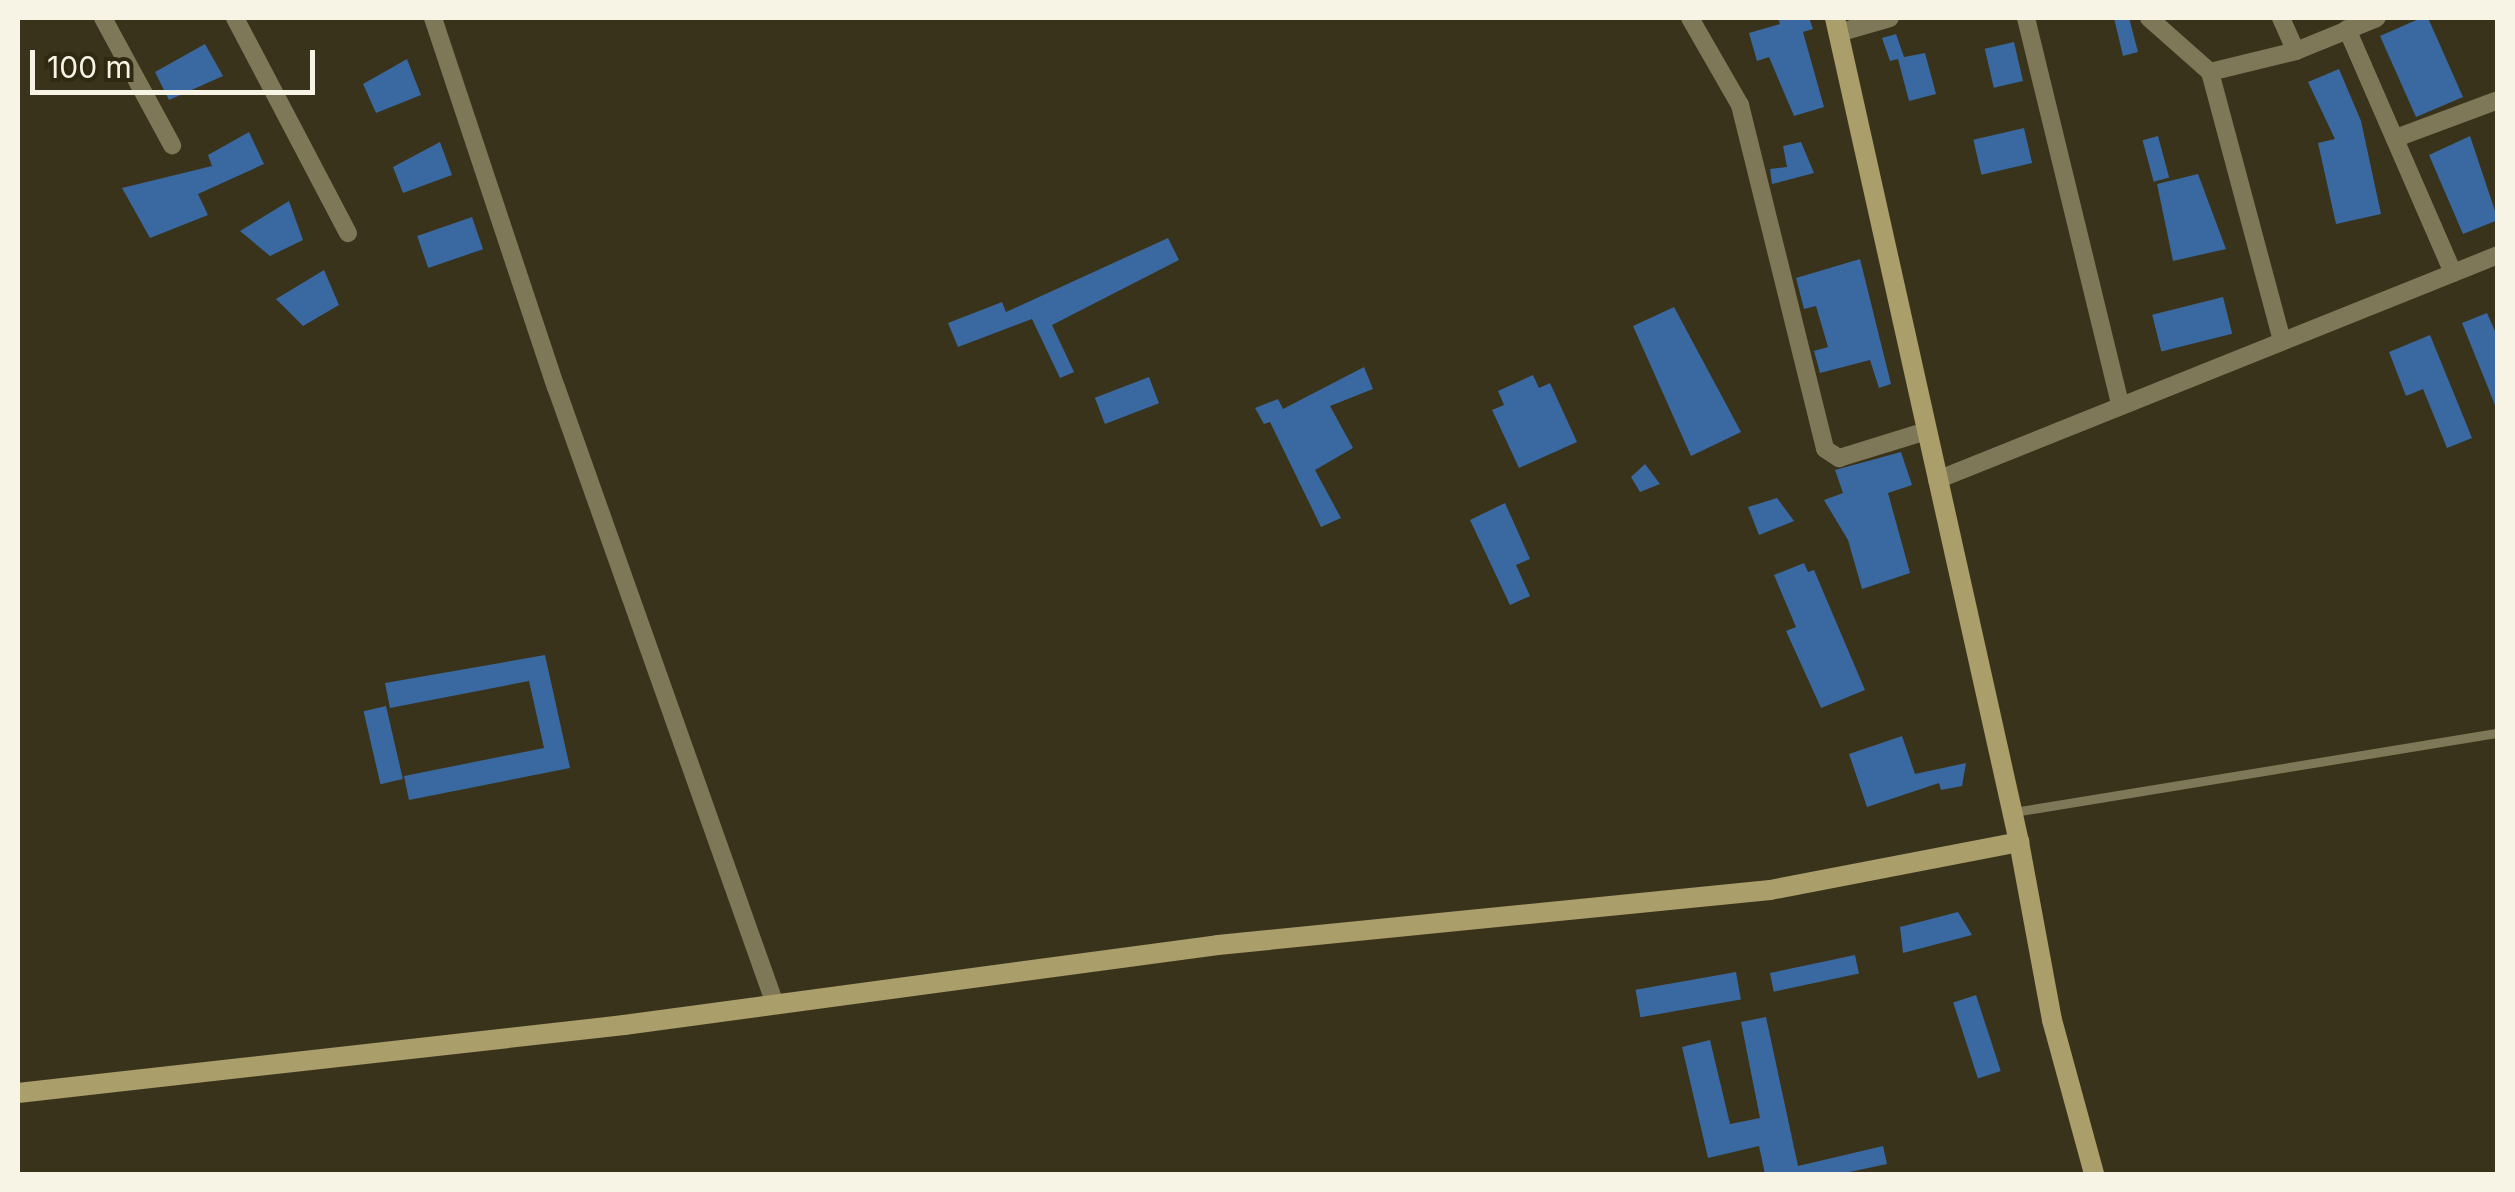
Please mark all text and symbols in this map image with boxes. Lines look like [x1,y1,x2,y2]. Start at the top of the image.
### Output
scale bar [35,30,320,92]
text: 100 m [47,49,132,85]

